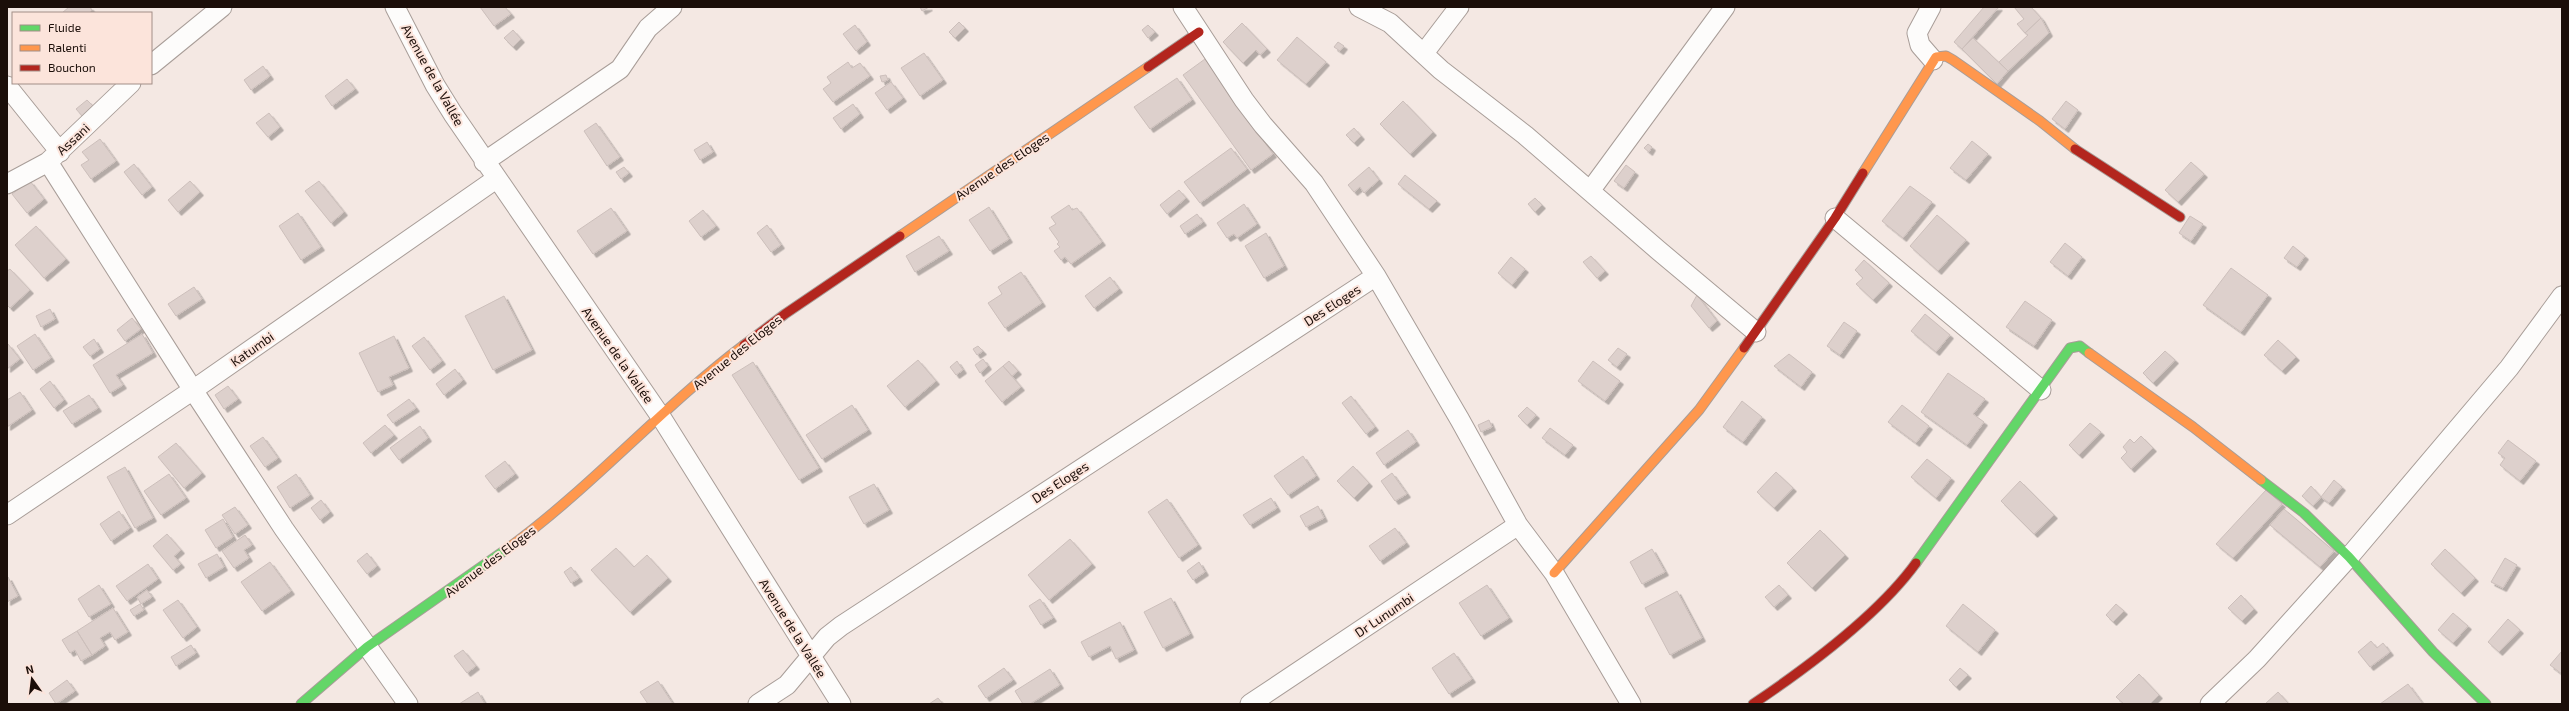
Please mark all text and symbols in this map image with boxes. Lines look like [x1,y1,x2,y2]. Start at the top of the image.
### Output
legend [12,12,152,84]
text: Fluide [48,20,81,34]
street label: Avenue de la Vallée [398,21,468,129]
text: Ralenti [48,40,87,54]
text: Bouchon [48,60,96,74]
street label: Assani [53,120,93,158]
street label: Avenue des Eloges [952,129,1052,203]
street label: Des Eloges [1301,281,1363,329]
street label: Avenue de la Vallée [579,304,657,406]
street label: Avenue des Eloges [689,311,785,393]
street label: Katumbi [227,328,277,370]
street label: Des Eloges [1029,458,1091,506]
street label: Avenue des Eloges [441,522,539,600]
street label: Avenue de la Vallée [756,576,830,680]
street label: Dr Lunumbi [1352,589,1416,641]
north arrow [12,659,52,699]
text: N [24,662,35,676]

